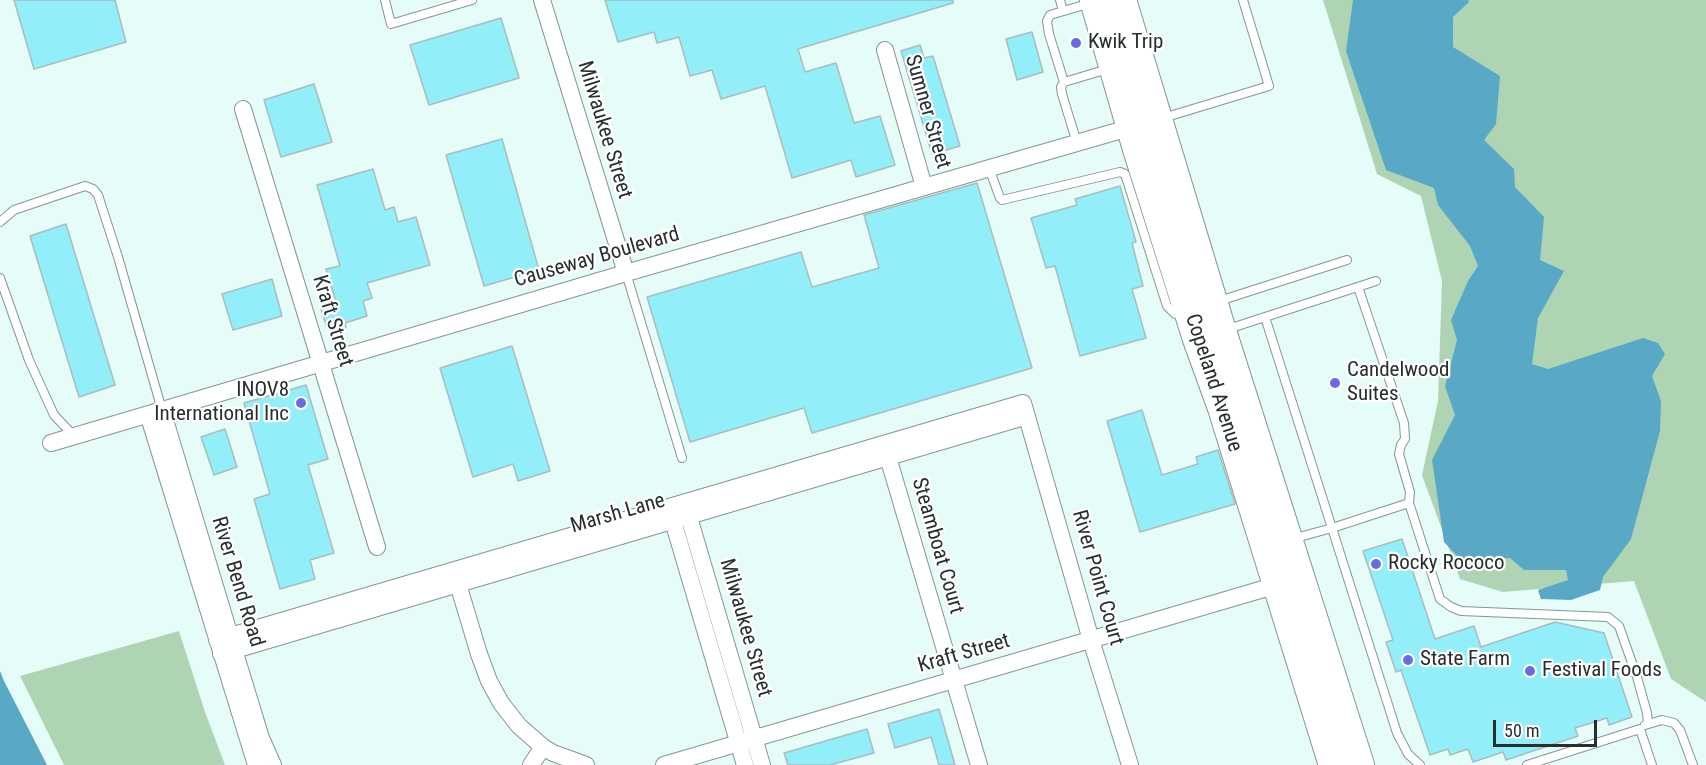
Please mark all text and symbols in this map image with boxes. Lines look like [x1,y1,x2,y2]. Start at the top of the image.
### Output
place label: Kwik Trip [1088,30,1163,56]
marker: Kwik Trip [1069,36,1083,50]
street label: Sumner Street [899,52,955,172]
street label: Milwaukee Street [571,58,637,202]
street label: Causeway Boulevard [511,222,683,294]
street label: Kraft Street [306,272,358,370]
street label: Copeland Avenue [1179,311,1247,455]
place label: Candelwood Suites [1347,358,1449,408]
marker: Candelwood Suites [1328,376,1342,390]
place label: INOV8 International Inc [154,378,289,428]
marker: INOV8 International Inc [294,396,308,410]
street label: Steamboat Court [906,475,968,617]
street label: Marsh Lane [568,489,668,539]
street label: River Point Court [1066,507,1128,649]
street label: River Bend Road [205,514,269,650]
place label: Rocky Rococo [1388,551,1505,577]
street label: Milwaukee Street [713,556,777,700]
marker: Rocky Rococo [1369,557,1383,571]
street label: Kraft Street [915,629,1013,679]
place label: State Farm [1420,647,1510,673]
marker: State Farm [1401,653,1415,667]
place label: Festival Foods [1542,658,1662,684]
marker: Festival Foods [1523,664,1537,678]
scale bar [1496,708,1600,746]
text: 50 m [1504,720,1539,741]

